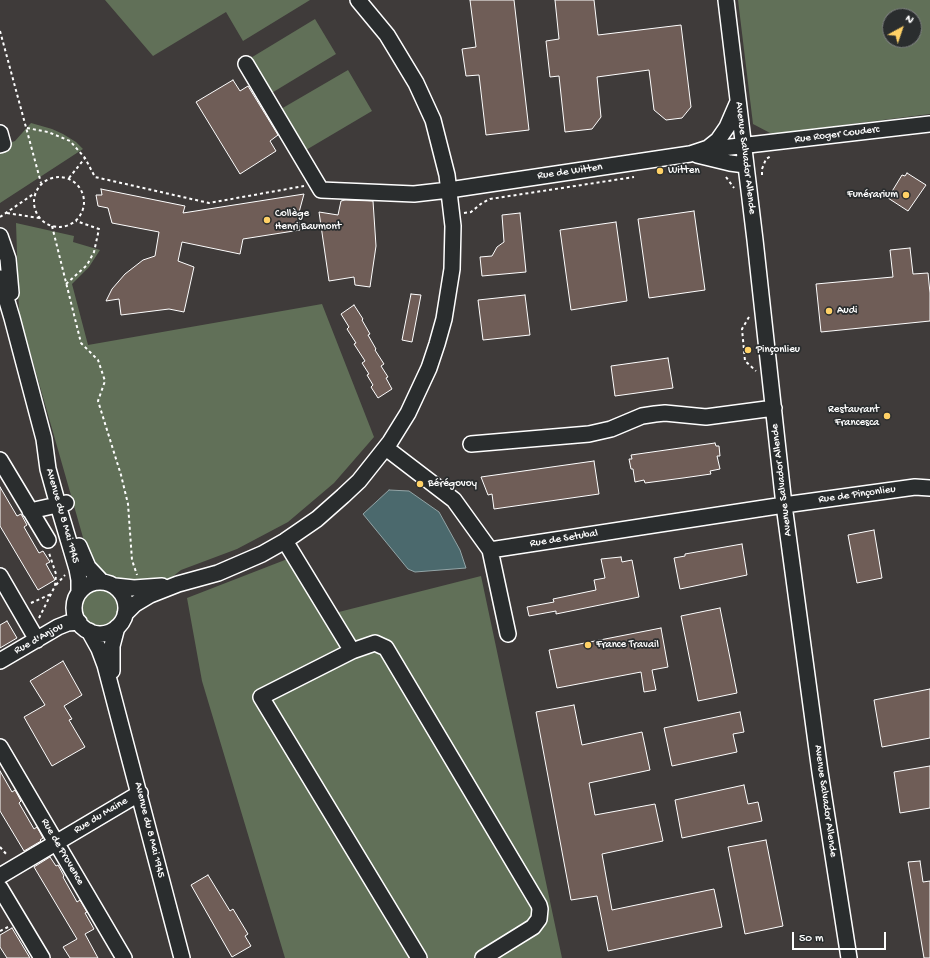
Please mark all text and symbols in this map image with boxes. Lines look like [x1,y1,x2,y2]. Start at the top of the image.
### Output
north arrow [882,8,922,48]
text: N [902,13,916,26]
street label: Avenue Salvador Allende [732,101,758,215]
street label: Rue Roger Couderc [794,123,880,147]
street label: Rue de Witten [537,161,603,183]
place label: Witten [668,164,700,178]
marker: Witten [655,166,665,176]
place label: Funérarium [847,188,898,202]
marker: Funérarium [901,190,911,200]
place label: Collège Henri Baumont [275,207,341,233]
marker: Collège Henri Baumont [262,215,272,225]
place label: Audi [837,304,857,318]
marker: Audi [824,306,834,316]
place label: Pinçonlieu [756,343,800,357]
marker: Pinçonlieu [743,345,753,355]
place label: Restaurant Francesca [828,403,879,429]
marker: Restaurant Francesca [882,411,892,421]
street label: Avenue Salvador Allende [769,423,795,537]
street label: Avenue du 8 Mai 1945 [42,467,82,565]
place label: Bérégovoy [428,477,477,491]
marker: Bérégovoy [415,479,425,489]
street label: Rue de Pinçonlieu [817,483,897,507]
street label: Rue de Setubal [529,527,599,551]
street label: Rue d'Anjou [12,620,66,658]
place label: France Travail [596,638,659,652]
marker: France Travail [583,640,593,650]
street label: Avenue Salvador Allende [811,744,839,858]
street label: Avenue du 8 Mai 1945 [131,781,167,879]
street label: Rue du Maine [72,795,130,837]
street label: Rue de Provence [38,816,86,888]
scale bar [794,924,888,950]
text: 50 m [799,932,824,946]

